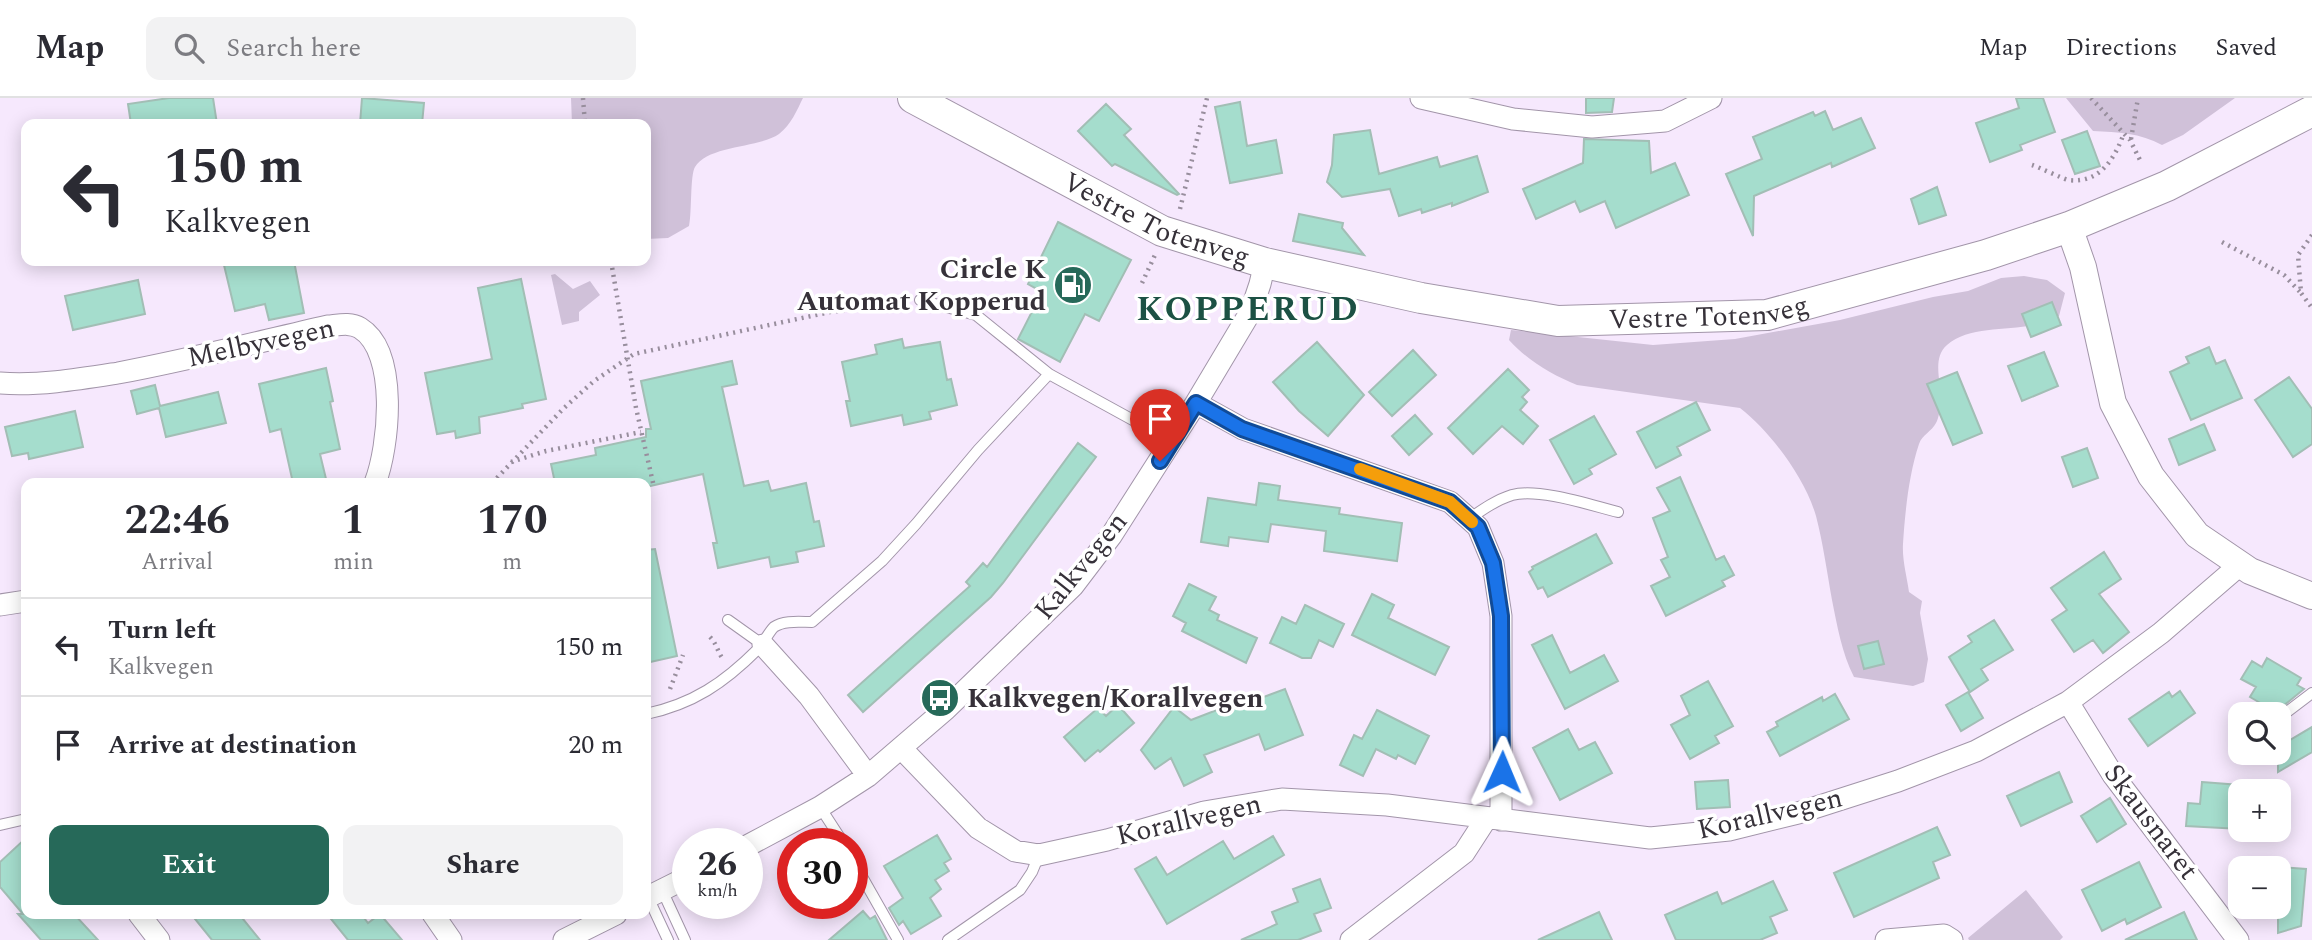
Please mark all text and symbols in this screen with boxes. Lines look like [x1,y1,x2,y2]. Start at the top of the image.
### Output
search box [146,17,636,80]
text: Map [35,23,104,73]
text: Search here [226,28,361,68]
icon: search [170,29,208,67]
text: Map [1979,30,2027,66]
text: Directions [2065,30,2177,66]
text: Saved [2215,30,2277,66]
text: 150 m [164,130,303,205]
icon: left [49,147,140,238]
street label: Vestre Totenveg [1055,160,1256,279]
text: Kalkvegen [164,198,311,247]
place label: Circle K Automat Kopperud [797,248,1046,323]
fuel station icon: Circle K Automat Kopperud [1052,264,1094,306]
district label: KOPPERUD [1136,283,1360,336]
street label: Vestre Totenveg [1608,283,1814,341]
street label: Melbyvegen [183,306,339,380]
pin [1130,389,1190,461]
icon: arrive [1141,400,1179,438]
text: 22:46 [124,489,230,552]
text: 1 [342,489,365,552]
text: 170 [477,489,548,552]
street label: Kalkvegen [1024,502,1138,630]
text: Arrival [141,545,213,580]
text: min [333,545,374,580]
text: m [502,545,522,580]
text: Turn left [108,610,216,650]
text: 150 m [555,627,623,667]
icon: left [49,628,87,666]
text: Kalkvegen [108,650,214,685]
bus stop icon: Kalkvegen/Korallvegen [919,677,961,719]
place label: Kalkvegen/Korallvegen [967,677,1264,720]
map controls [2228,702,2291,919]
button: search [2228,702,2291,765]
text: Arrive at destination [108,725,357,765]
text: 20 m [568,725,623,765]
icon: arrive [49,726,87,764]
position arrow [1465,735,1539,809]
street label: Skausnaret [2093,755,2209,889]
street label: Korallvegen [1693,776,1847,852]
button: + [2228,779,2291,842]
street label: Korallvegen [1112,782,1266,858]
button: Exit [49,825,329,905]
button: Share [343,825,623,905]
speed limit sign: 30 [777,828,868,919]
text: 26 [698,838,737,891]
button: − [2228,856,2291,919]
text: km/h [697,877,738,904]

